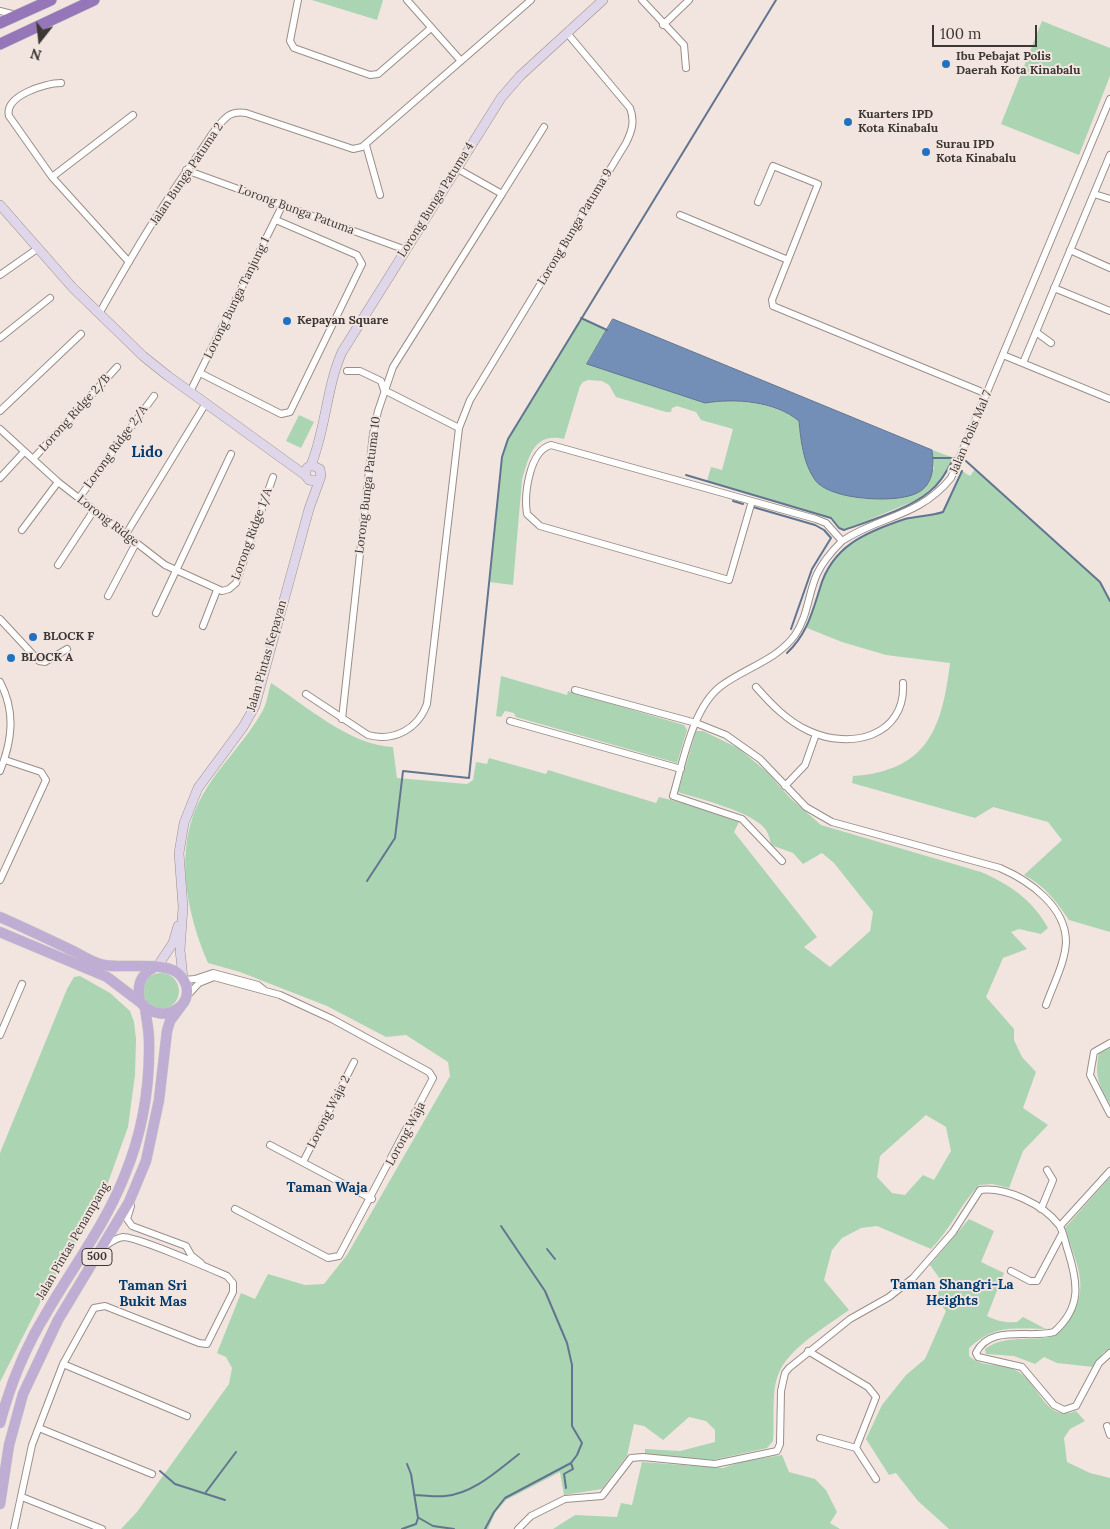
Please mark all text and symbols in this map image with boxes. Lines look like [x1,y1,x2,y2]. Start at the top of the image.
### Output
north arrow [15,15,65,65]
scale bar [935,15,1040,47]
text: 100 m [940,24,981,43]
text: N [28,44,44,65]
place label: Ibu Pebajat Polis Daerah Kota Kinabalu [956,50,1081,78]
marker: Ibu Pebajat Polis Daerah Kota Kinabalu [940,58,952,70]
place label: Kuarters IPD Kota Kinabalu [858,108,938,136]
marker: Kuarters IPD Kota Kinabalu [842,116,854,128]
street label: Jalan Bunga Patuma 2 [148,120,226,228]
place label: Surau IPD Kota Kinabalu [936,138,1016,166]
street label: Lorong Bunga Patuma 4 [395,140,477,260]
marker: Surau IPD Kota Kinabalu [920,146,932,158]
street label: Lorong Bunga Patuma 9 [535,166,615,288]
street label: Lorong Bunga Patuma [236,182,356,238]
street label: Lorong Bunga Tanjung 1 [201,235,273,361]
place label: Kepayan Square [297,314,389,328]
marker: Kepayan Square [281,315,293,327]
street label: Lorong Ridge 2/B [36,371,114,455]
street label: Jalan Polis Mal 7 [947,388,995,476]
street label: Lorong Ridge 2/A [81,403,151,491]
street label: Lorong Bunga Patuma 10 [352,416,384,554]
district label: Lido [131,444,163,462]
street label: Lorong Ridge 1/A [229,486,275,582]
street label: Lorong Ridge [74,492,142,550]
street label: Jalan Pintas Kepayan [244,599,290,713]
place label: BLOCK F [43,630,94,644]
marker: BLOCK F [27,631,39,643]
place label: BLOCK A [21,651,73,665]
marker: BLOCK A [5,652,17,664]
street label: Lorong Waja 2 [304,1073,354,1151]
street label: Lorong Waja [383,1100,429,1168]
street label: Jalan Pintas Penampang [34,1180,112,1302]
district label: Taman Waja [287,1180,367,1196]
road number: 500 [82,1248,112,1266]
district label: Taman Shangri-La Heights [890,1277,1014,1310]
district label: Taman Sri Bukit Mas [119,1278,187,1310]

